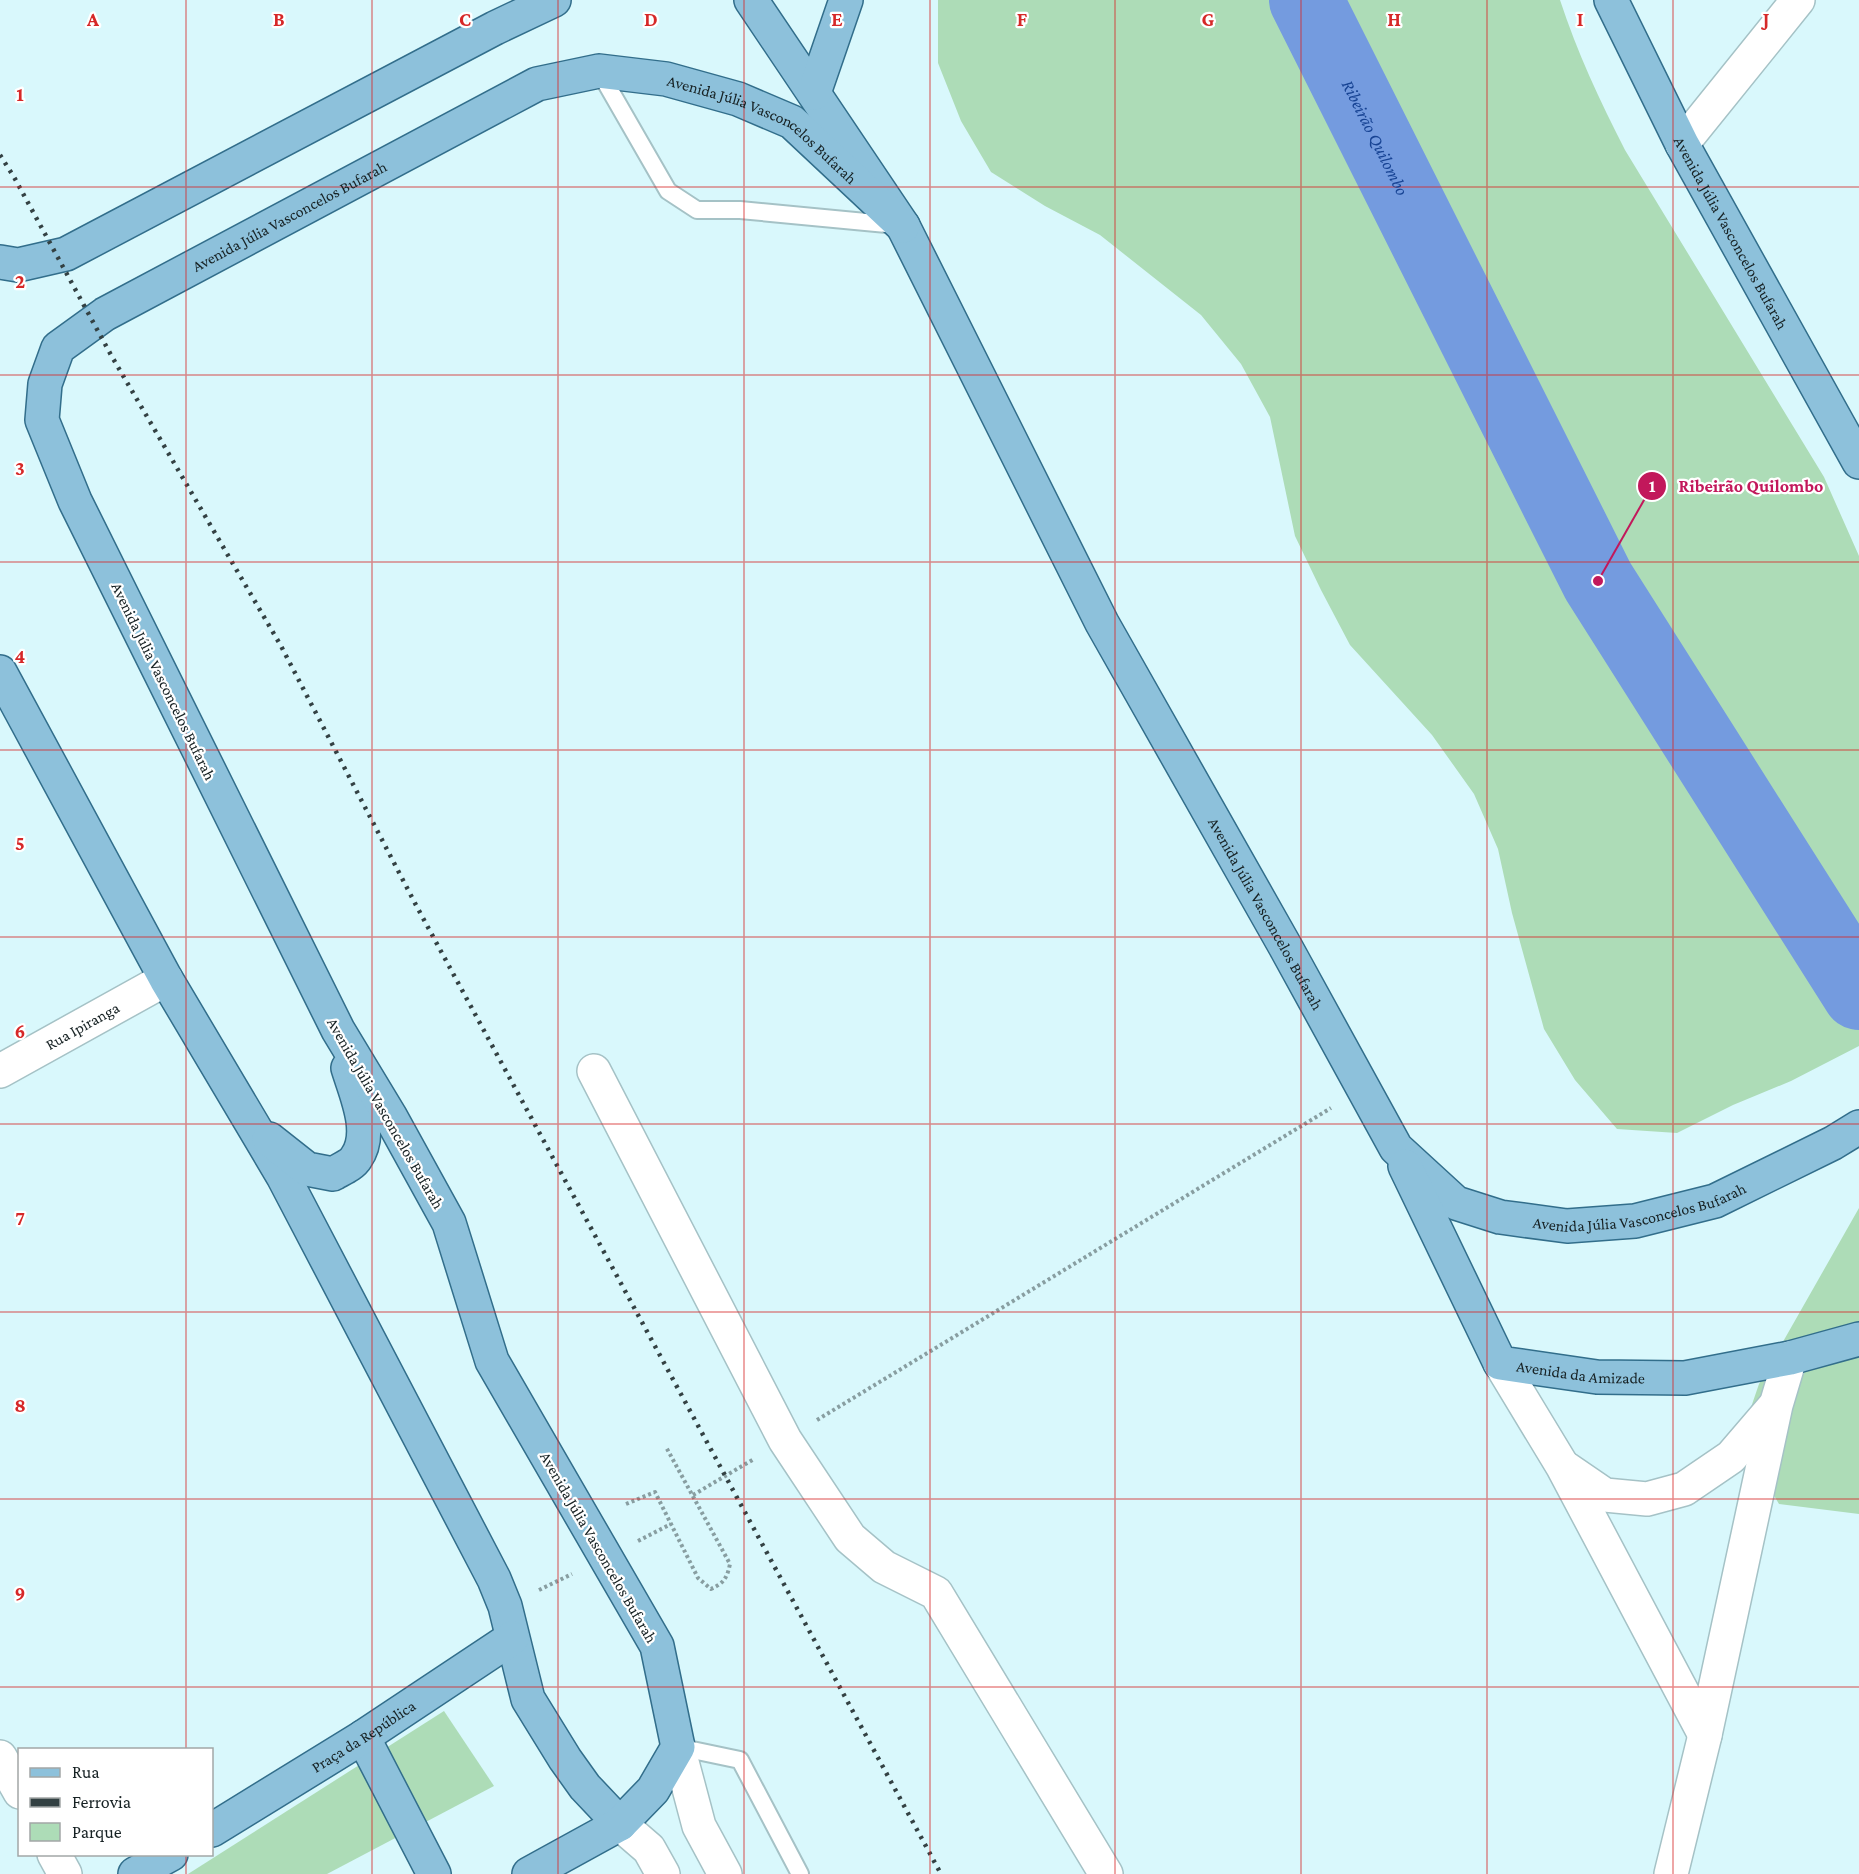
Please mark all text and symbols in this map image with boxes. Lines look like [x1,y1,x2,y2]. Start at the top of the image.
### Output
text: A [86,8,100,30]
text: B [273,8,285,30]
text: C [459,8,471,30]
text: D [644,8,658,30]
text: E [831,8,843,30]
text: F [1017,8,1028,30]
text: G [1202,8,1215,30]
text: H [1387,8,1401,30]
text: I [1577,8,1584,30]
text: J [1761,8,1770,30]
street label: Avenida Júlia Vasconcelos Bufarah [665,72,860,188]
water label: Ribeirão Quilombo [1338,76,1413,199]
text: 1 [16,83,24,105]
street label: Avenida Júlia Vasconcelos Bufarah [1671,134,1791,332]
street label: Avenida Júlia Vasconcelos Bufarah [189,158,390,275]
text: 2 [15,270,25,292]
text: 3 [15,457,25,479]
callout: Ribeirão Quilombo [1637,468,1836,504]
text: 1 [1649,476,1656,496]
text: Ribeirão Quilombo [1679,476,1823,496]
street label: Avenida Júlia Vasconcelos Bufarah [107,580,219,784]
text: 4 [15,645,26,667]
street label: Avenida Júlia Vasconcelos Bufarah [1205,815,1326,1013]
text: 5 [15,832,25,854]
street label: Rua Ipiranga [43,998,123,1053]
street label: Avenida Júlia Vasconcelos Bufarah [323,1015,448,1213]
text: 6 [15,1020,25,1042]
street label: Avenida Júlia Vasconcelos Bufarah [1532,1179,1749,1235]
text: 7 [15,1207,25,1229]
street label: Avenida da Amizade [1515,1357,1645,1387]
text: 8 [14,1394,26,1416]
street label: Avenida Júlia Vasconcelos Bufarah [536,1449,661,1647]
text: 9 [15,1582,25,1604]
street label: Praça da República [308,1696,419,1776]
legend [18,1748,213,1856]
text: Rua [72,1762,100,1782]
text: Ferrovia [72,1792,131,1812]
text: Parque [72,1822,122,1842]

